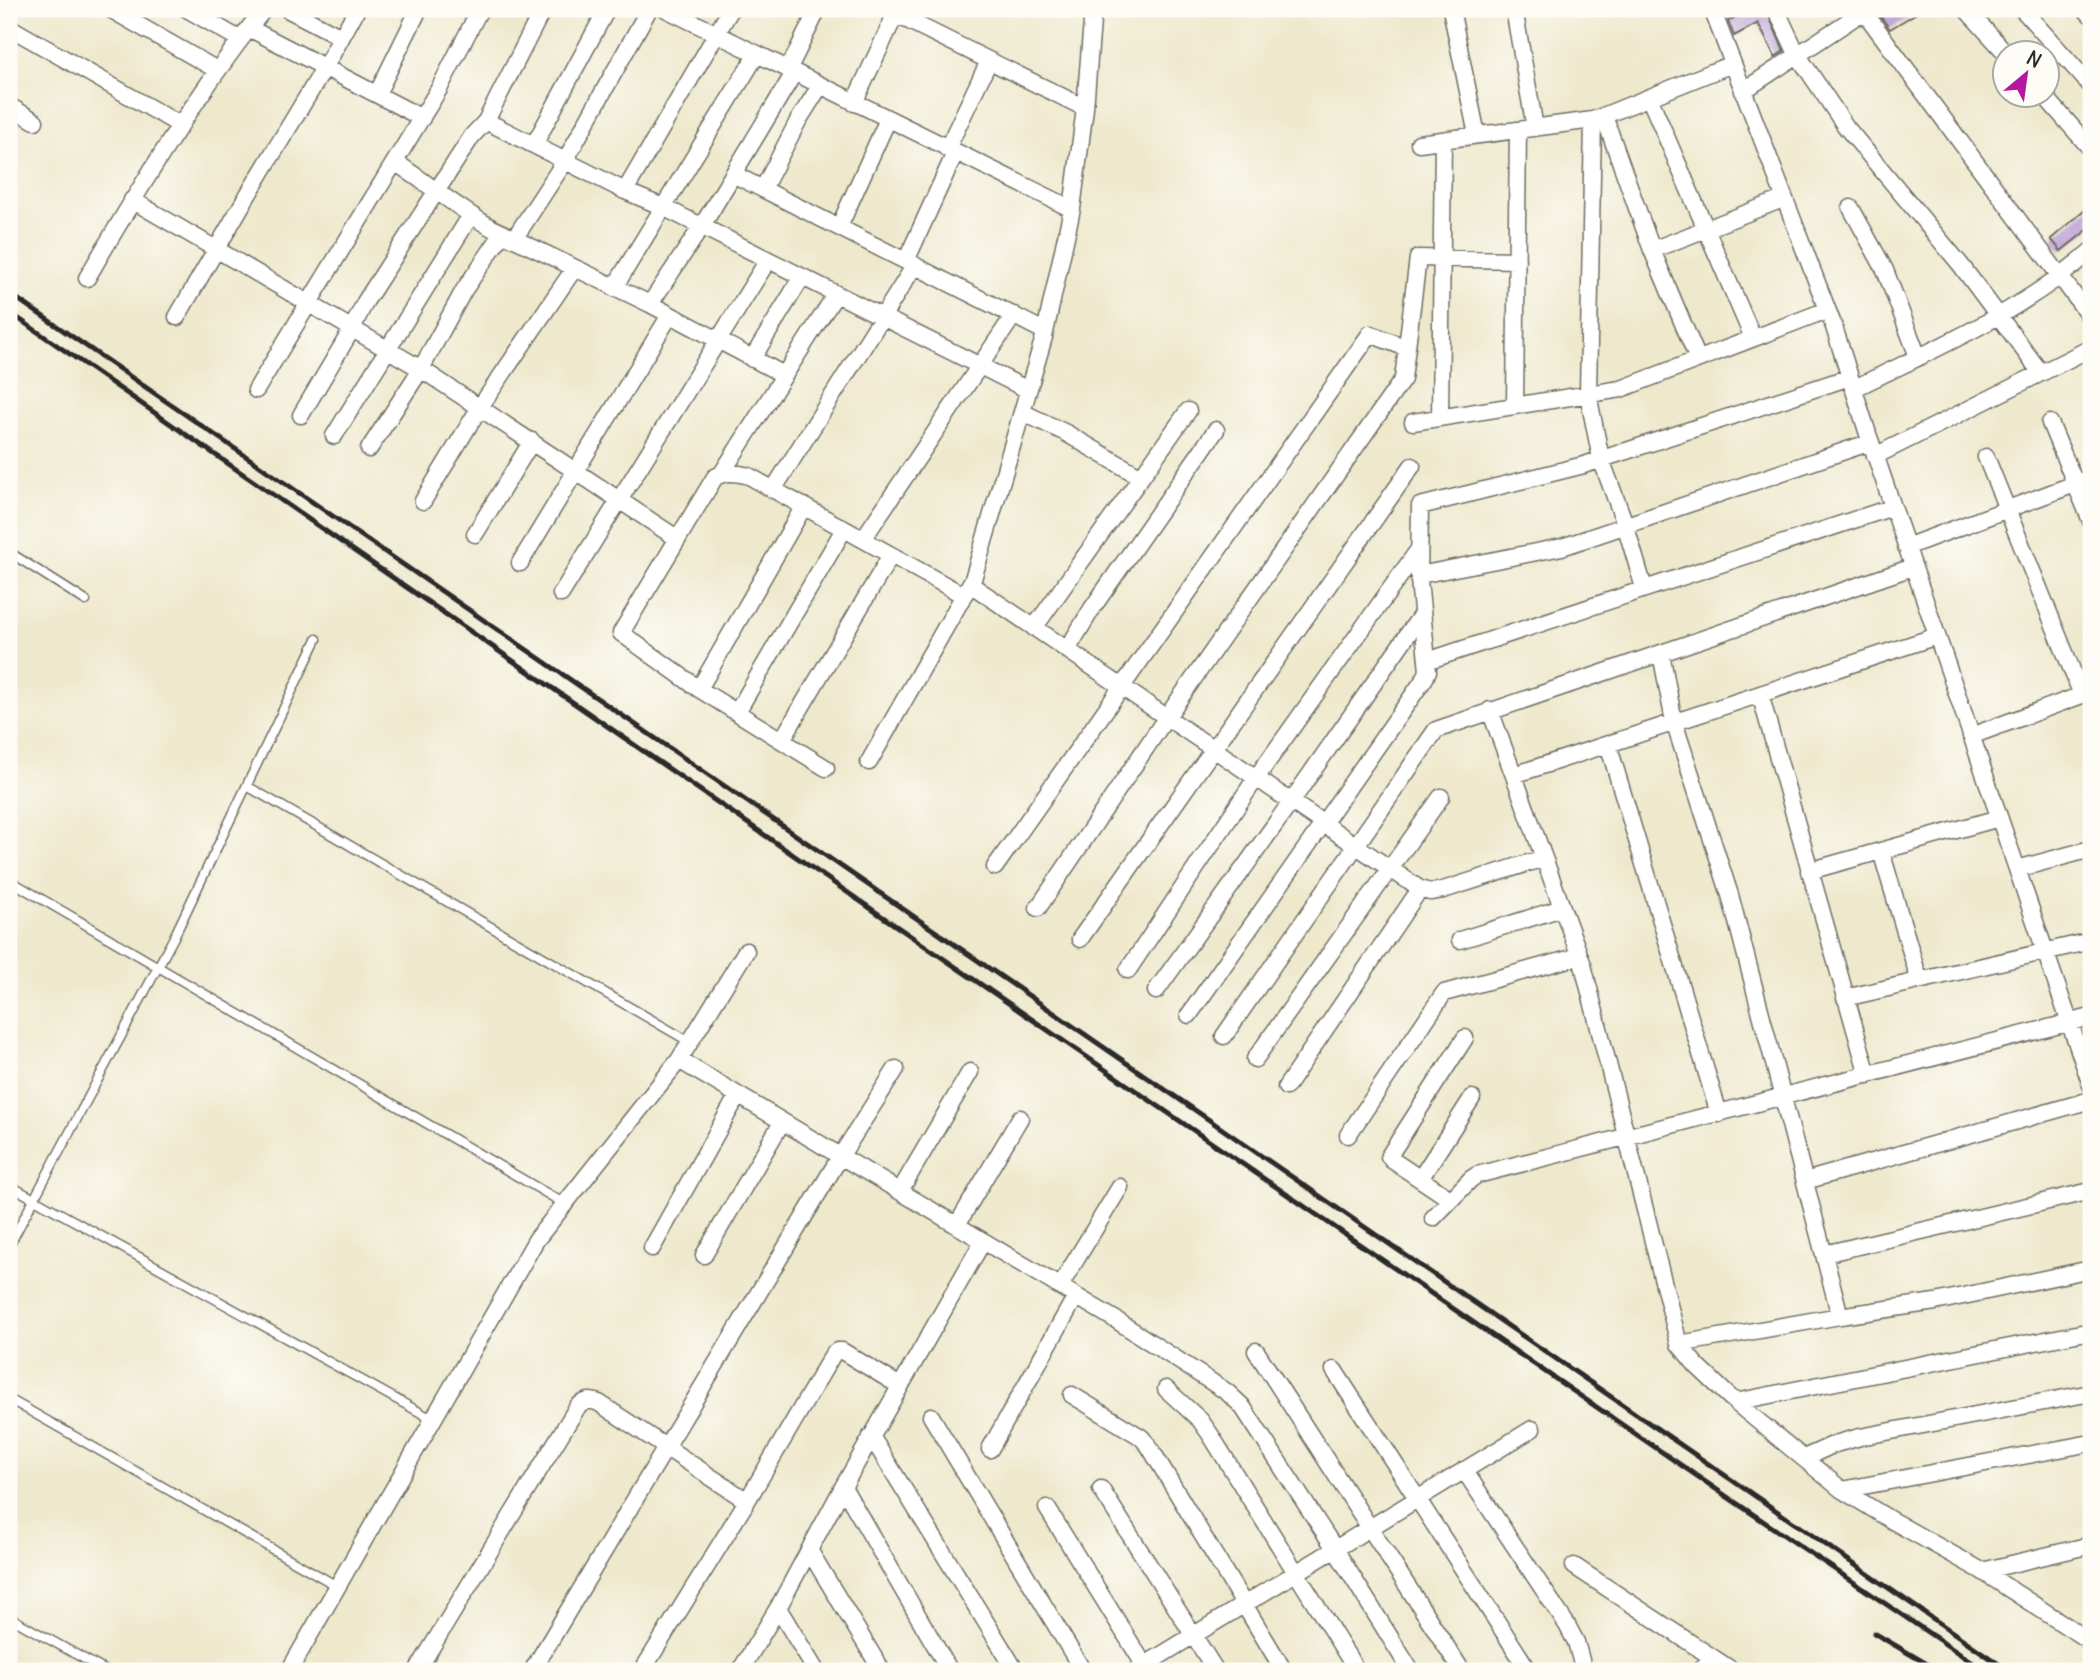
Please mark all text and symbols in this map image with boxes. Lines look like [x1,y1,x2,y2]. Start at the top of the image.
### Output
north arrow [1992,38,2062,108]
text: N [2023,45,2046,73]

